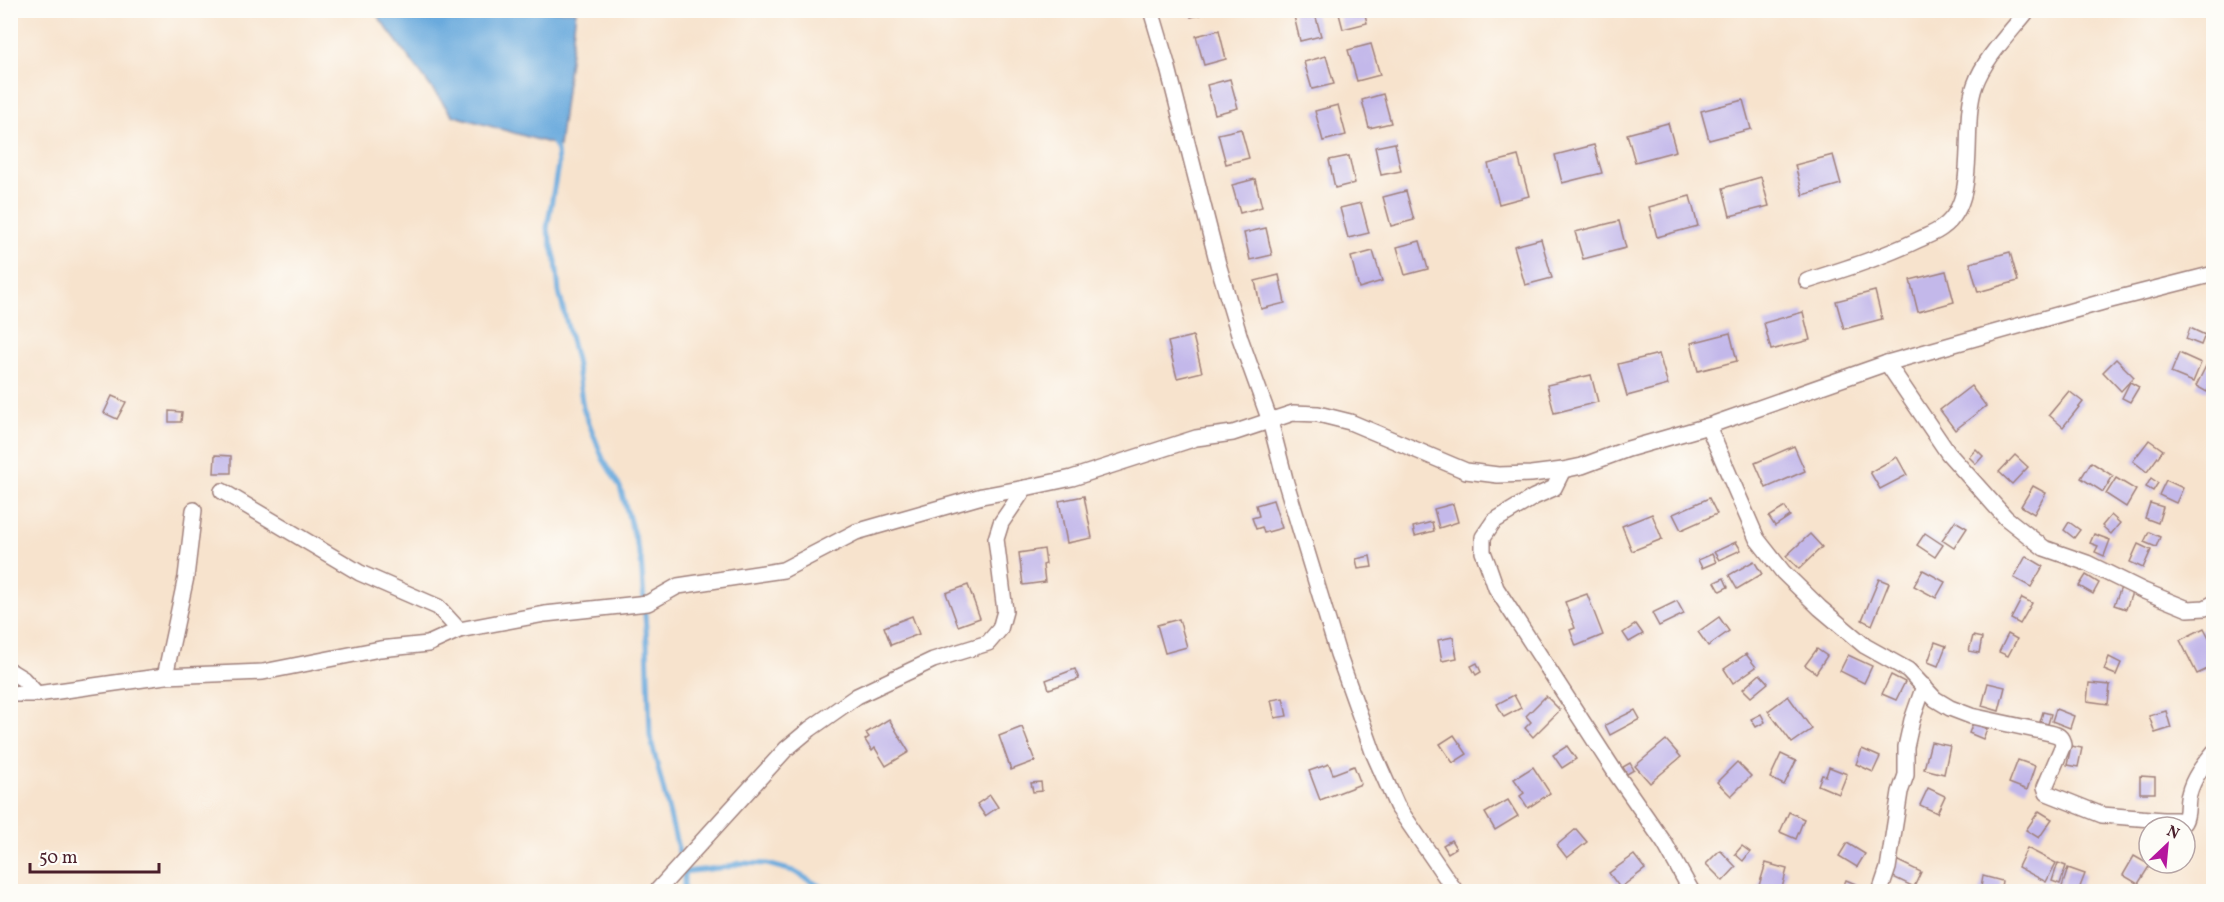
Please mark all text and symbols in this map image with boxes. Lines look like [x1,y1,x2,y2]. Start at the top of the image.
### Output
north arrow [2137,815,2197,875]
text: N [2163,821,2183,846]
scale bar [30,836,159,874]
text: 50 m [39,846,78,871]

